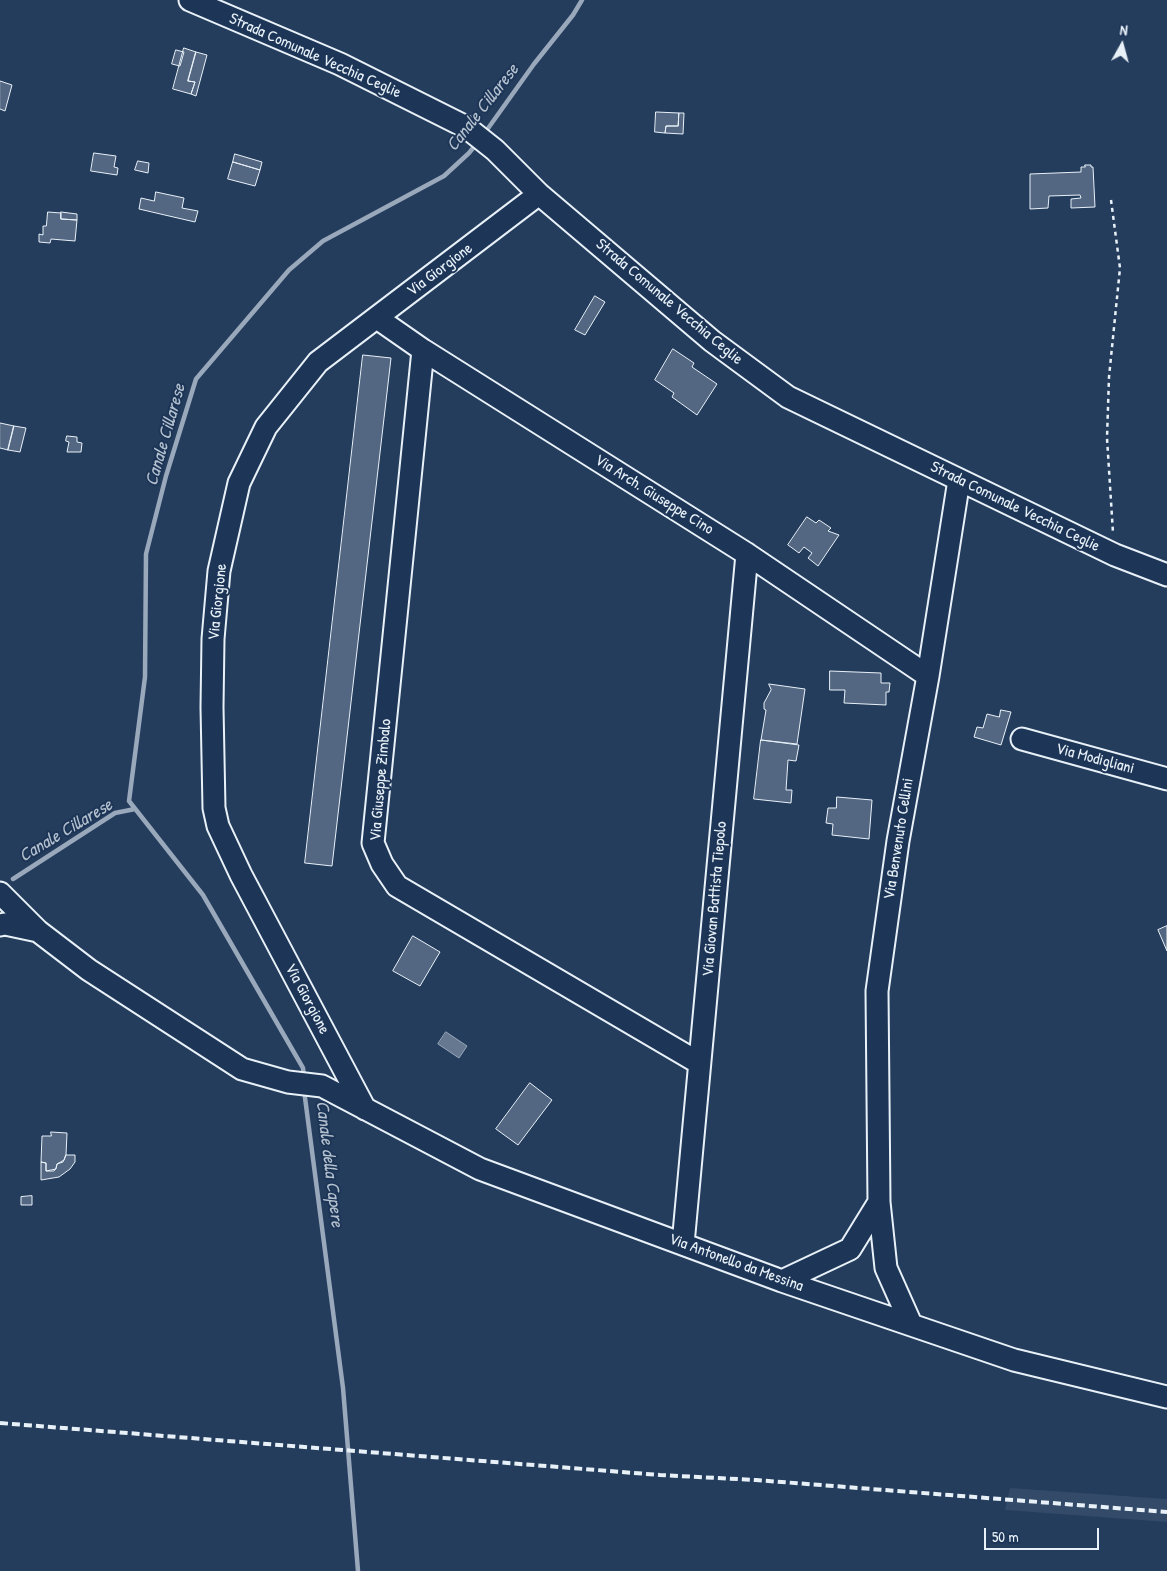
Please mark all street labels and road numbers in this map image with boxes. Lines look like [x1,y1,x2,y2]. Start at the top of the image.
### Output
street label: Strada Comunale Vecchia Ceglie [226,9,404,103]
street label: Strada Comunale Vecchia Ceglie [591,235,747,369]
street label: Via Giorgione [403,239,477,301]
street label: Via Arch. Giuseppe Cino [591,451,717,539]
street label: Strada Comunale Vecchia Ceglie [927,458,1103,556]
street label: Via Giorgione [204,563,232,641]
street label: Via Giuseppe Zimbalo [366,718,396,842]
street label: Via Modigliani [1054,739,1136,779]
street label: Via Benvenuto Cellini [880,777,918,901]
street label: Via Giovan Battista Tiepolo [699,821,731,977]
street label: Via Giorgione [280,960,334,1038]
street label: Via Antonello da Messina [666,1230,806,1296]

